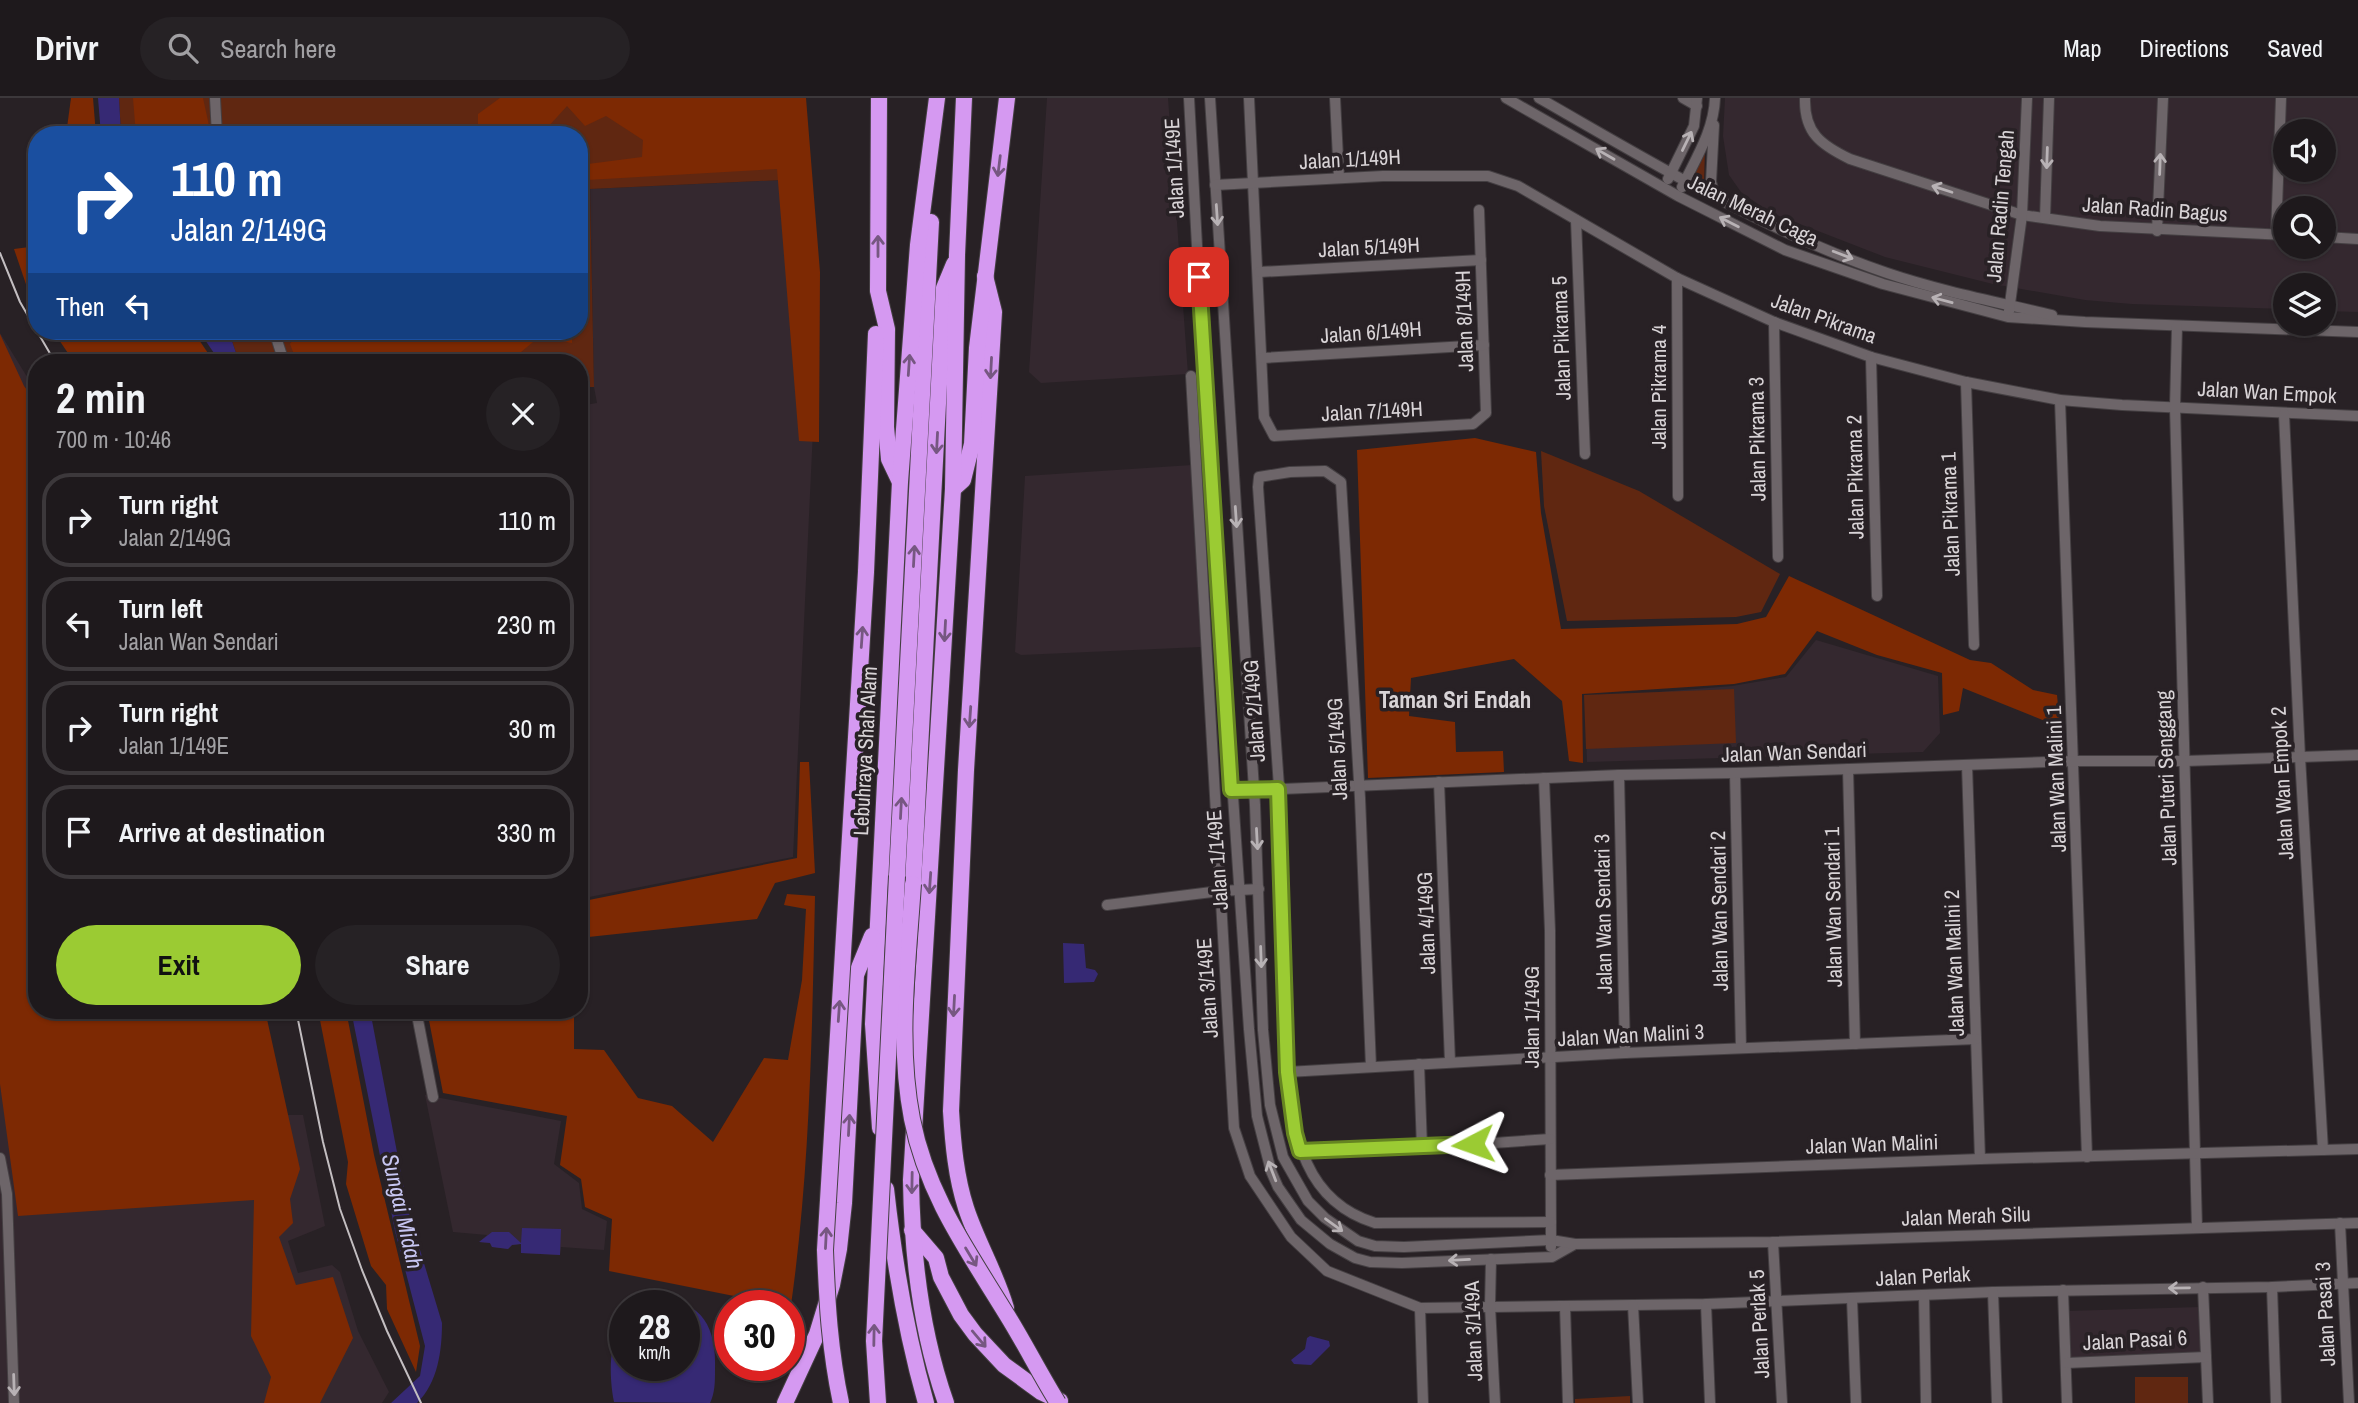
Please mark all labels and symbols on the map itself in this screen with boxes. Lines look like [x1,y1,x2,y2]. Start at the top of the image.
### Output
street label: Jalan 1/149E [1157,117,1191,219]
street label: Jalan Radin Tengah [1979,129,2021,283]
one-way arrow [1681,131,1694,152]
street label: Jalan 1/149H [1299,142,1401,176]
one-way arrow [2040,146,2054,169]
one-way arrow [1595,147,1615,161]
one-way arrow [2154,153,2167,176]
one-way arrow [992,154,1005,177]
street label: Jalan Merah Caga [1683,167,1823,253]
one-way arrow [1931,182,1953,195]
street label: Jalan Radin Bagus [2081,189,2229,229]
one-way arrow [1210,203,1223,226]
one-way arrow [1719,214,1740,228]
street label: Jalan 5/149H [1318,230,1420,264]
one-way arrow [871,235,885,258]
pin [1169,247,1229,307]
one-way arrow [1832,250,1853,263]
street label: Jalan 8/149H [1448,270,1480,372]
street label: Jalan Pikrama 5 [1544,275,1578,401]
street label: Jalan Pikrama [1767,286,1881,351]
one-way arrow [1931,293,1953,306]
street label: Jalan 6/149H [1319,314,1423,350]
street label: Jalan Pikrama 4 [1644,324,1673,449]
one-way arrow [903,354,916,377]
one-way arrow [984,356,997,379]
street label: Jalan Wan Empok [2197,374,2338,410]
street label: Jalan Pikrama 3 [1741,377,1773,501]
street label: Jalan 7/149H [1321,394,1423,428]
street label: Jalan Pikrama 2 [1839,415,1871,539]
one-way arrow [930,431,943,454]
street label: Jalan Pikrama 1 [1933,451,1967,577]
one-way arrow [1230,505,1243,528]
one-way arrow [907,545,920,568]
one-way arrow [938,619,951,642]
one-way arrow [856,626,869,649]
street label: Jalan 2/149G [1236,659,1272,763]
street label: Lebuhraya Shah Alam [846,666,884,836]
district label: Taman Sri Endah [1379,684,1531,715]
street label: Jalan Puteri Senggang [2148,690,2184,866]
street label: Jalan 5/149G [1320,697,1354,801]
one-way arrow [963,705,976,728]
street label: Jalan Wan Malini 1 [2039,705,2073,853]
street label: Jalan Wan Empok 2 [2264,706,2300,860]
street label: Jalan Wan Sendari [1721,735,1867,769]
one-way arrow [894,797,907,820]
street label: Jalan 1/149E [1199,809,1235,911]
street label: Jalan Wan Sendari 1 [1817,826,1849,987]
one-way arrow [1250,827,1263,850]
street label: Jalan Wan Sendari 2 [1703,831,1735,991]
street label: Jalan Wan Sendari 3 [1587,834,1619,994]
one-way arrow [924,871,937,894]
street label: Jalan 4/149G [1410,871,1442,975]
street label: Jalan Wan Malini 2 [1937,889,1971,1037]
street label: Jalan 3/149E [1189,937,1225,1039]
one-way arrow [1255,945,1268,968]
street label: Jalan 1/149G [1517,966,1546,1068]
one-way arrow [948,994,961,1017]
one-way arrow [832,1000,845,1023]
street label: Jalan Wan Malini 3 [1557,1017,1705,1053]
position arrow [1436,1107,1510,1181]
one-way arrow [842,1113,855,1136]
street label: Jalan Wan Malini [1805,1127,1939,1161]
water label: Sungai Midah [375,1150,431,1272]
one-way arrow [1265,1161,1278,1183]
one-way arrow [905,1171,918,1194]
street label: Jalan Merah Silu [1901,1199,2031,1233]
one-way arrow [1324,1218,1343,1233]
one-way arrow [820,1227,833,1250]
one-way arrow [964,1247,978,1267]
one-way arrow [1448,1254,1471,1267]
street label: Jalan Perlak [1875,1259,1971,1293]
street label: Jalan Pasai 3 [2308,1261,2342,1367]
street label: Jalan Perlak 5 [1742,1269,1776,1379]
street label: Jalan 3/149A [1457,1280,1489,1382]
one-way arrow [2168,1281,2191,1294]
speed limit sign: 30 [714,1290,805,1381]
street label: Jalan Pasai 6 [2082,1323,2188,1357]
one-way arrow [868,1324,881,1347]
one-way arrow [971,1330,987,1348]
one-way arrow [7,1373,20,1396]

